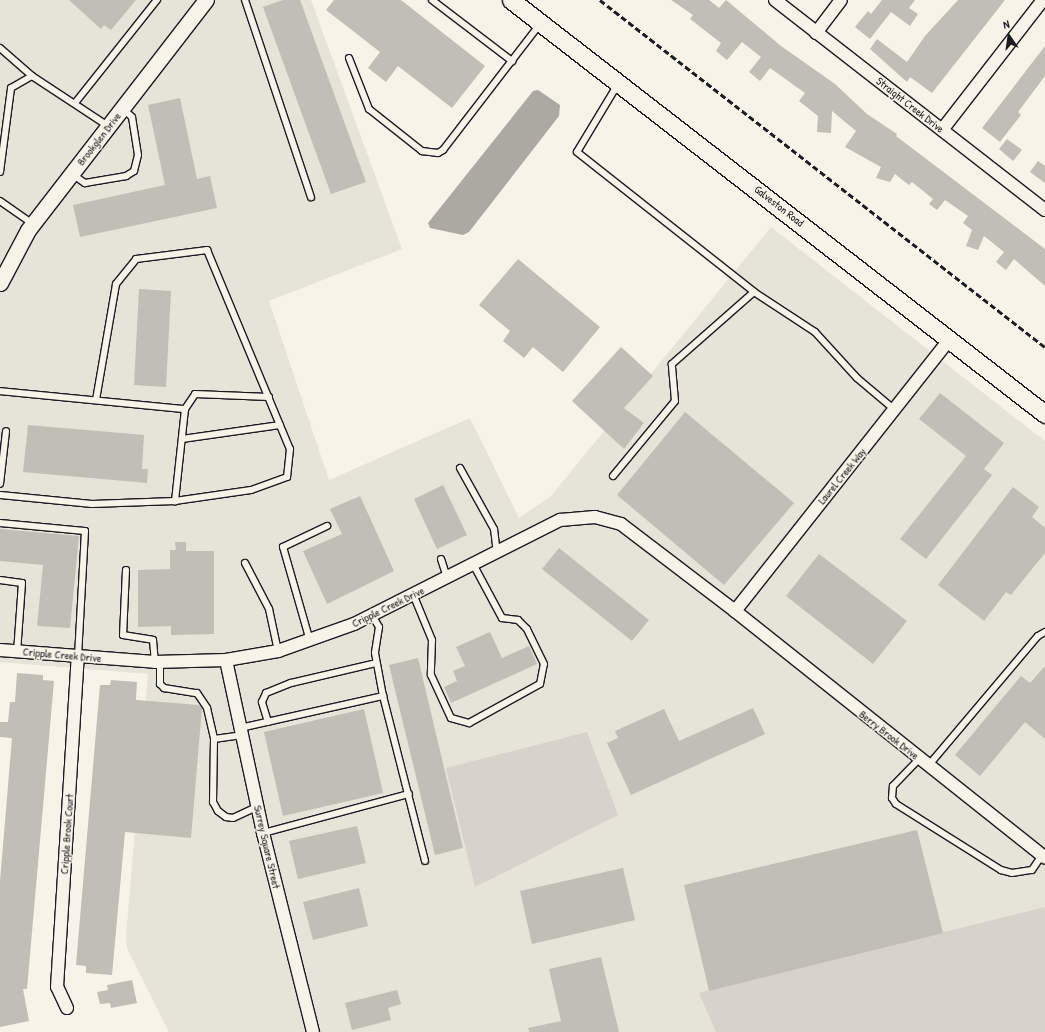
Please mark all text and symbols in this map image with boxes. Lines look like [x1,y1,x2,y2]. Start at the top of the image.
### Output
north arrow [989,16,1029,56]
text: N [1002,17,1011,32]
street label: Straight Creek Drive [873,74,947,136]
street label: Brookglen Drive [74,110,124,168]
street label: Galveston Road [752,183,806,229]
street label: Laurel Creek Way [815,445,869,507]
street label: Cripple Creek Drive [350,584,426,630]
street label: Cripple Creek Drive [22,645,102,665]
street label: Berry Brook Drive [857,708,921,762]
street label: Cripple Brook Court [58,793,76,875]
street label: Surrey Square Street [251,804,283,890]

